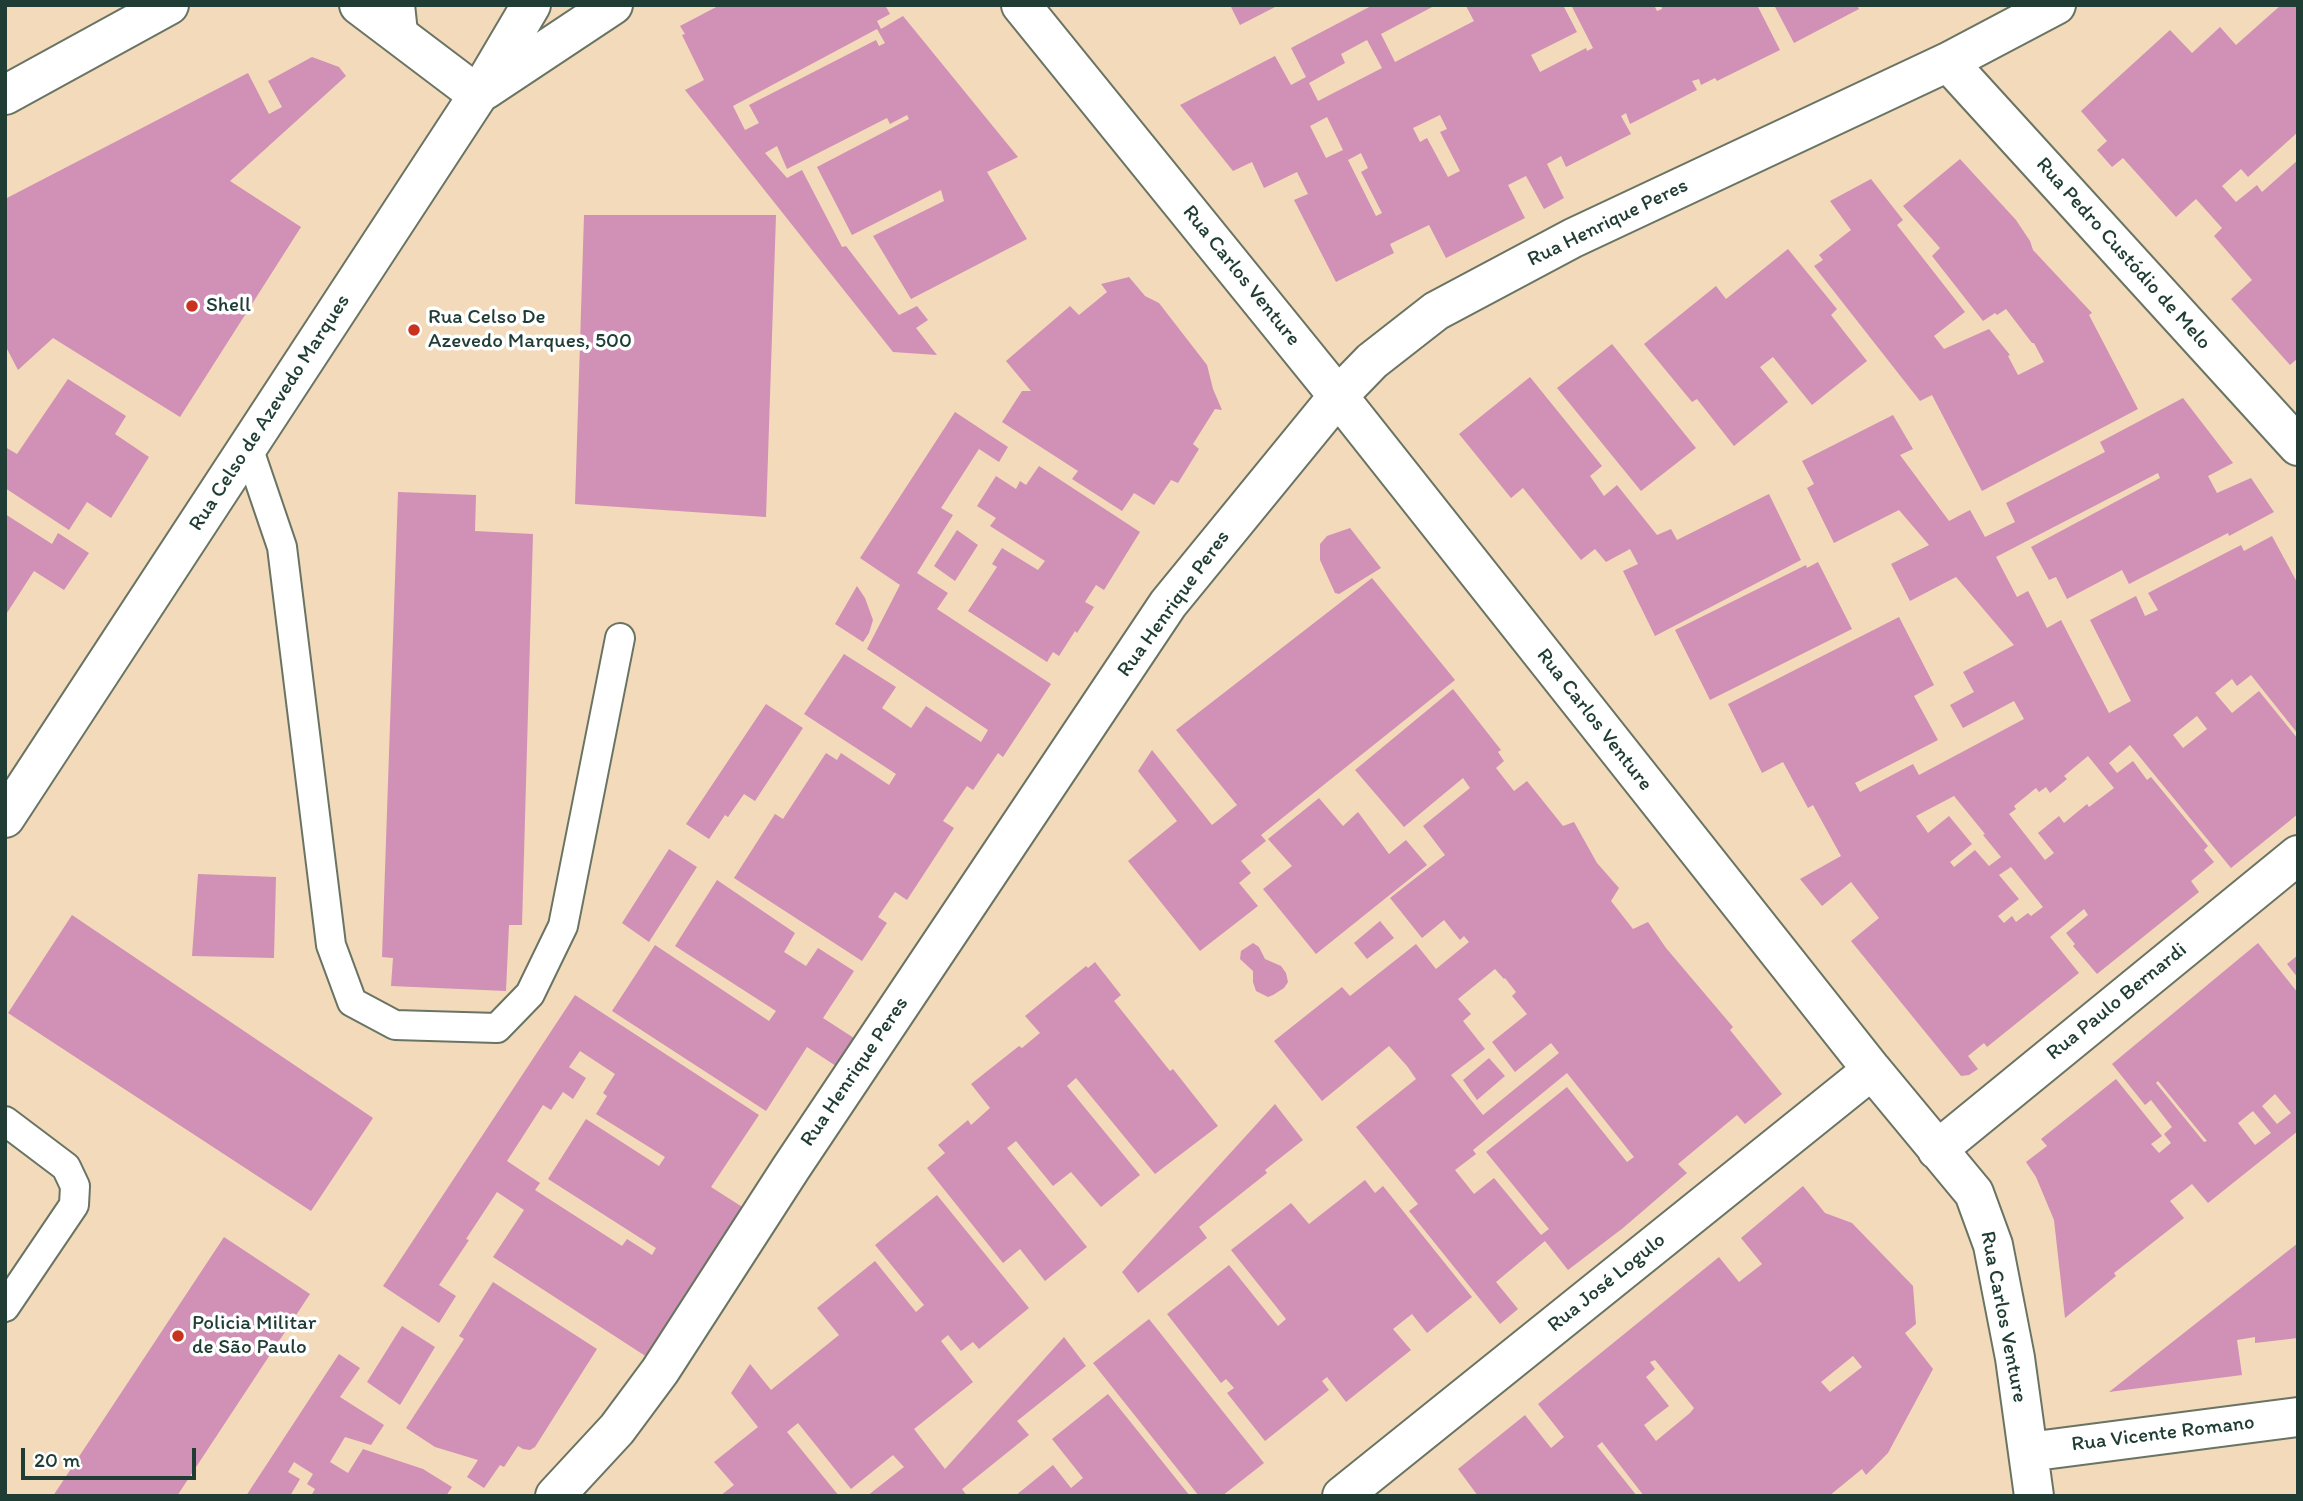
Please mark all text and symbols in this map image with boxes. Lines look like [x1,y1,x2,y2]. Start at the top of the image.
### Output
street label: Rua Pedro Custódio de Melo [2030,153,2216,355]
street label: Rua Henrique Peres [1524,173,1692,273]
street label: Rua Carlos Venture [1176,200,1306,352]
street label: Rua Celso de Azevedo Marques [184,290,356,536]
place label: Shell [206,293,251,319]
marker: Shell [184,298,200,314]
place label: Rua Celso De Azevedo Marques, 500 [428,305,632,355]
marker: Rua Celso De Azevedo Marques, 500 [406,322,422,338]
street label: Rua Henrique Peres [1112,526,1236,682]
street label: Rua Carlos Venture [1530,644,1658,796]
street label: Rua Paulo Bernardi [2042,938,2192,1066]
street label: Rua Henrique Peres [796,992,914,1152]
street label: Rua José Logulo [1543,1228,1671,1338]
street label: Rua Carlos Venture [1974,1229,2032,1405]
place label: Policia Militar de São Paulo [192,1311,316,1361]
marker: Policia Militar de São Paulo [170,1328,186,1344]
street label: Rua Vicente Romano [2070,1410,2256,1458]
scale bar [24,1434,200,1478]
text: 20 m [34,1447,80,1472]

